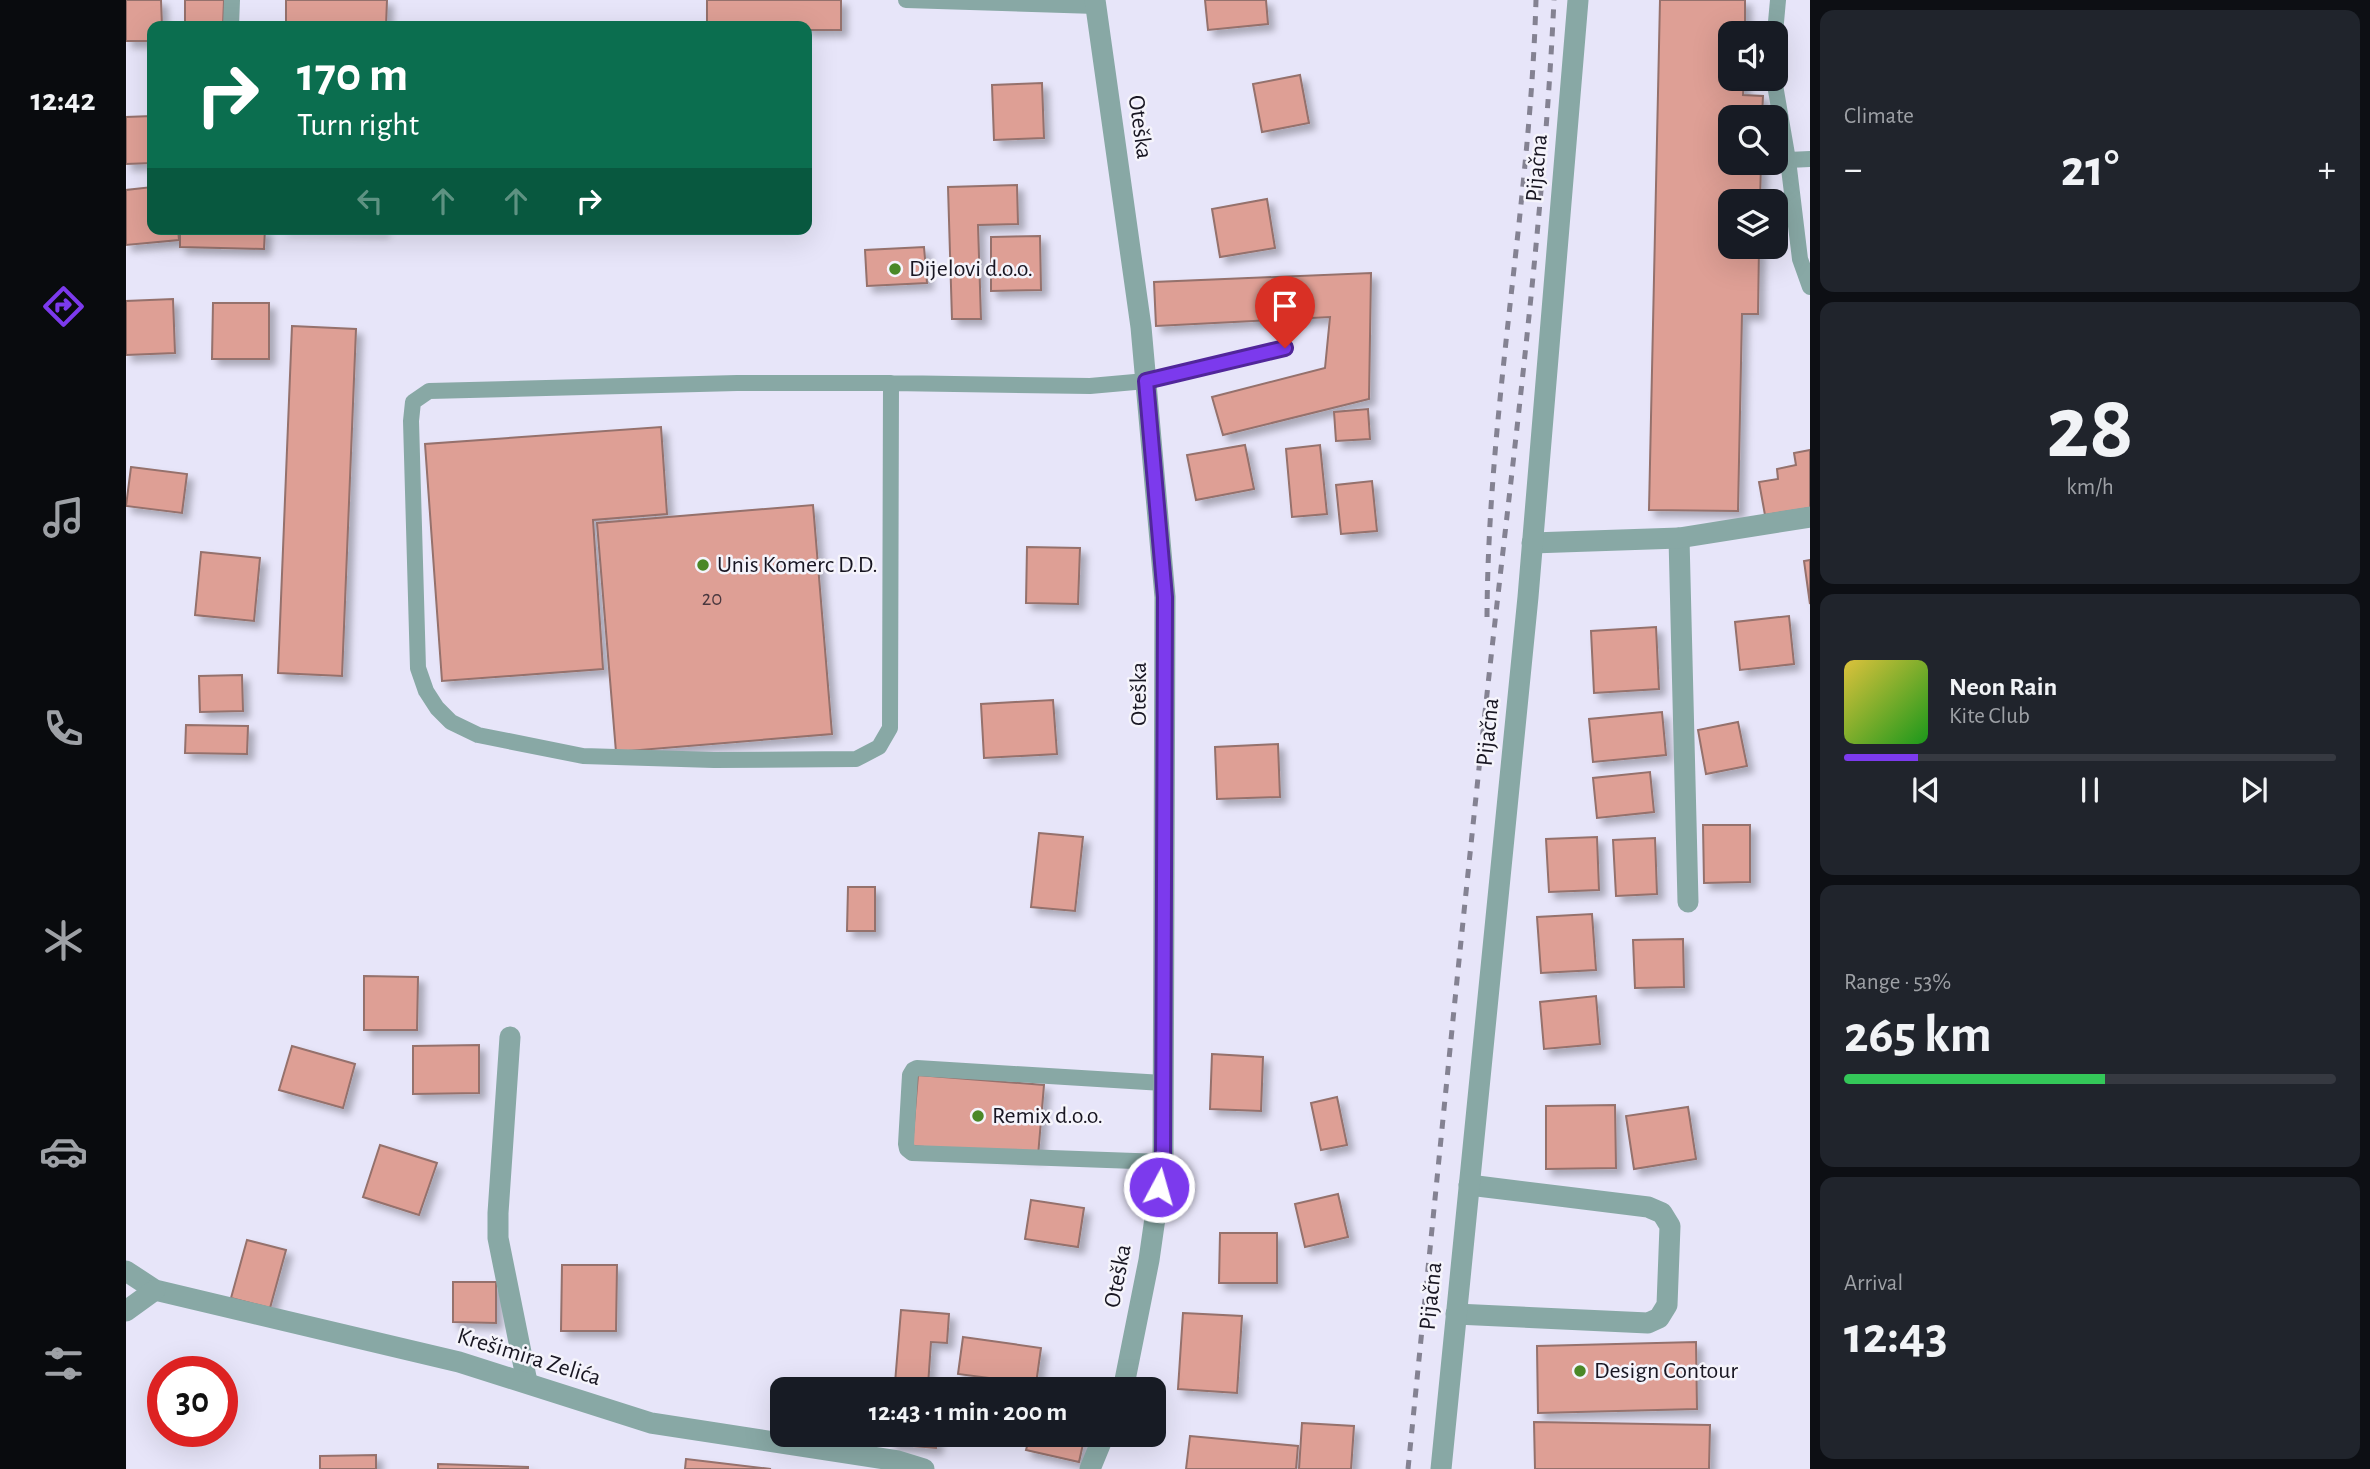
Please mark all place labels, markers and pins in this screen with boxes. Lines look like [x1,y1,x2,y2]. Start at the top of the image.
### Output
place label: Dijelovi d.o.o. [909,257,1033,281]
marker: Dijelovi d.o.o. [887,261,903,277]
pin [1255,276,1315,348]
place label: Unis Komerc D.D. [717,553,878,577]
marker: Unis Komerc D.D. [695,557,711,573]
place label: Remix d.o.o. [992,1104,1103,1128]
marker: Remix d.o.o. [970,1108,986,1124]
place label: Design Contour [1594,1359,1738,1383]
marker: Design Contour [1572,1363,1588,1379]

